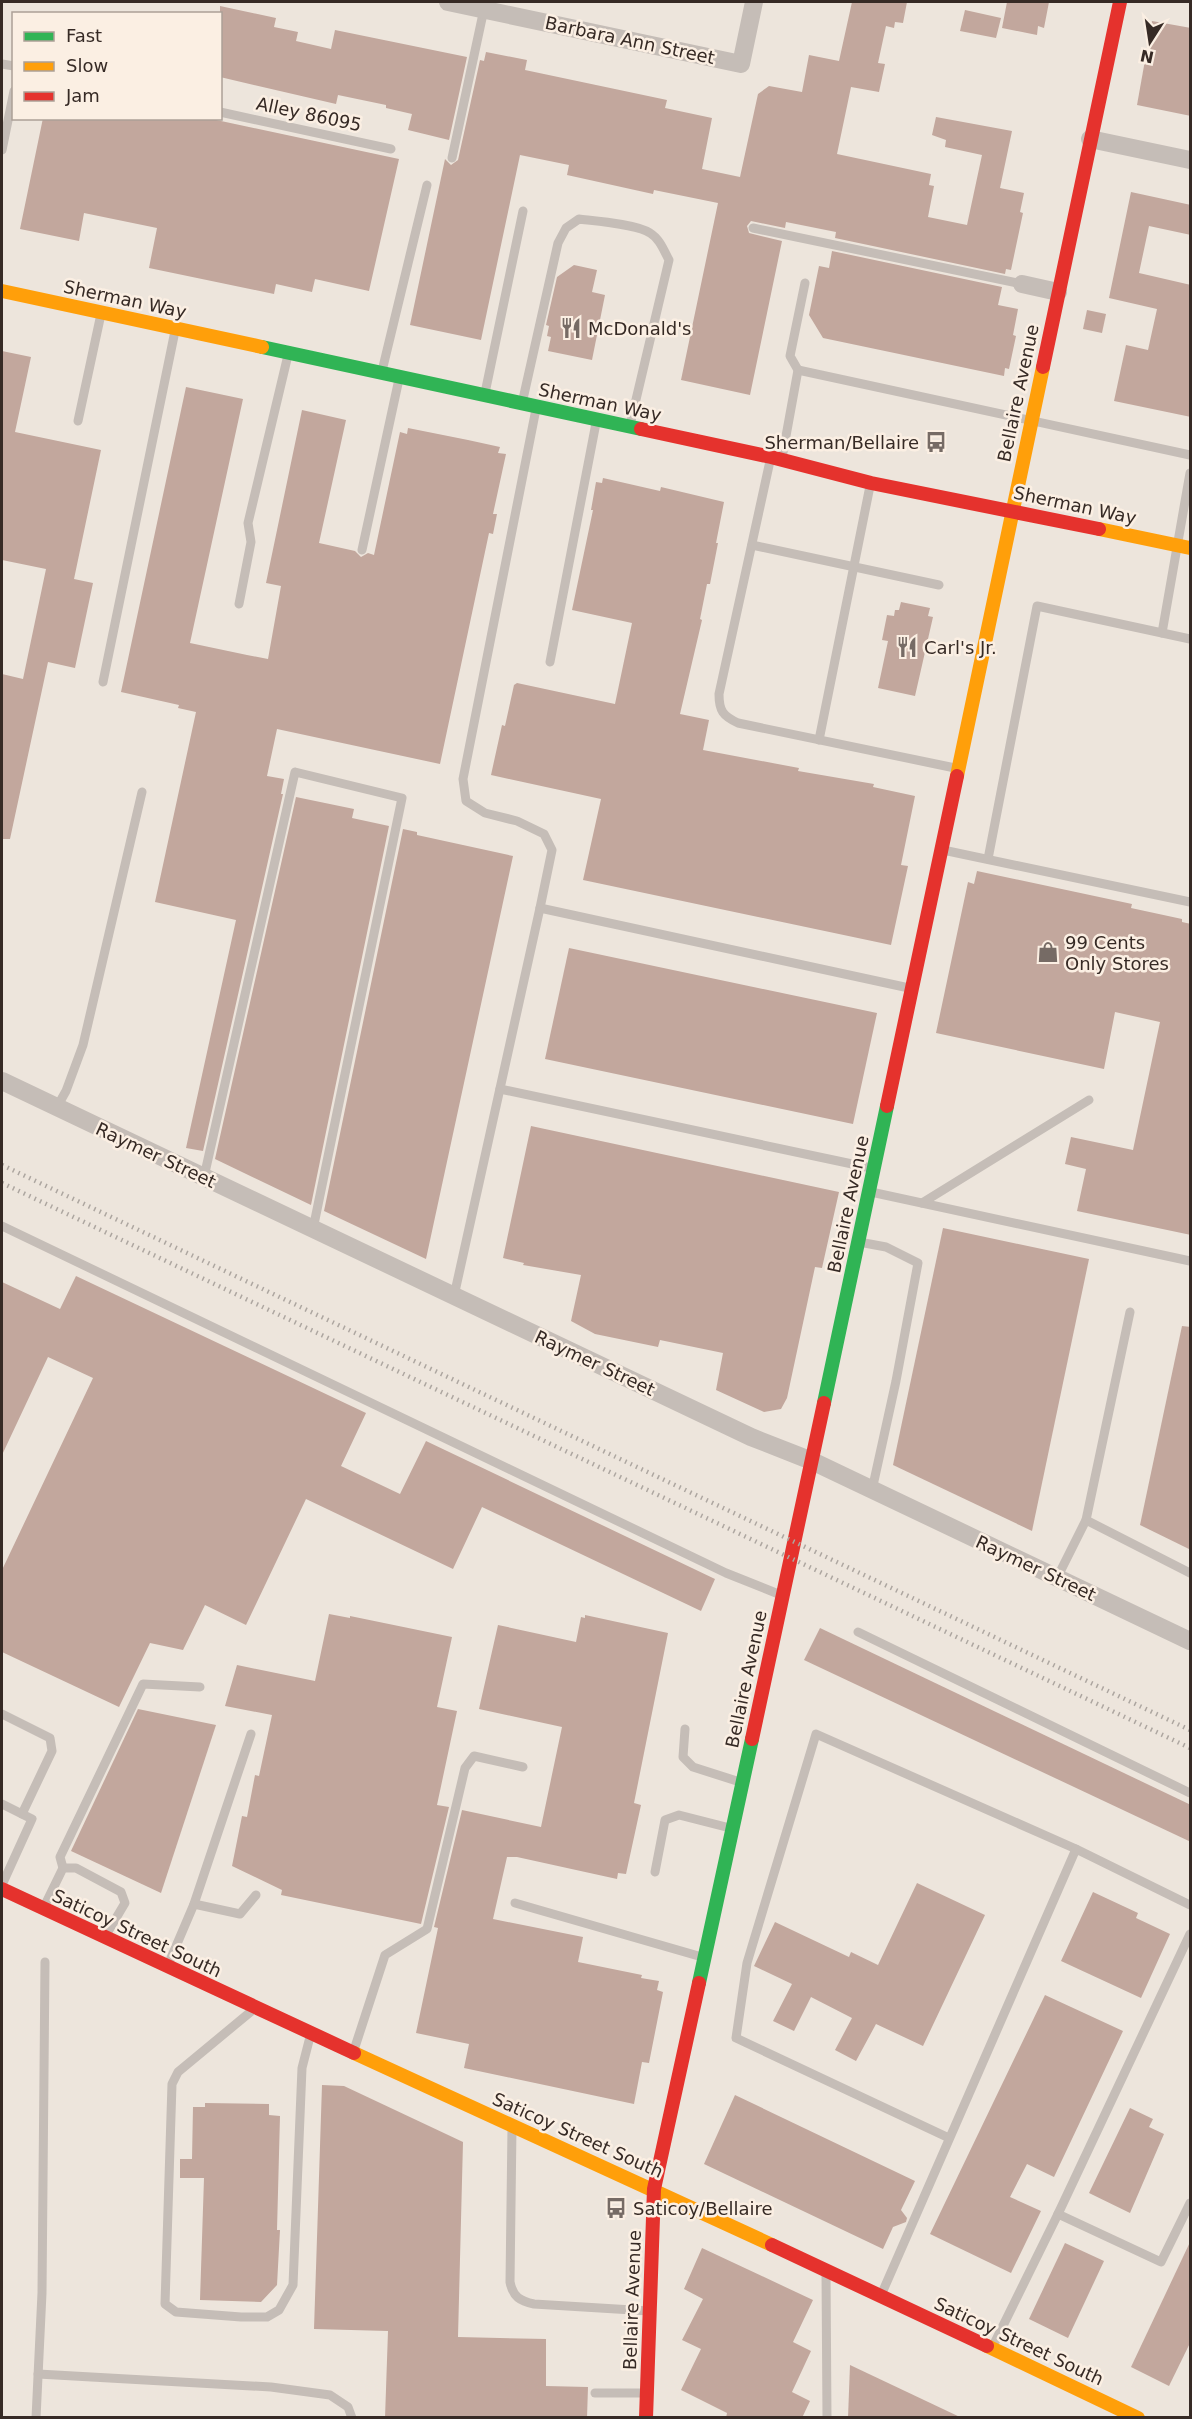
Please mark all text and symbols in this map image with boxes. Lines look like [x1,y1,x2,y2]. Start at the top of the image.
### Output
legend [12,12,222,120]
street label: Barbara Ann Street [543,12,717,68]
north arrow [1120,12,1180,72]
text: Fast [66,25,102,46]
text: N [1138,45,1156,67]
text: Slow [66,55,108,76]
text: Jam [65,85,100,106]
street label: Alley 86095 [254,93,364,135]
street label: Sherman Way [62,276,189,322]
restaurant icon: McDonald's [559,316,583,340]
place label: McDonald's [588,318,692,339]
street label: Bellaire Avenue [993,322,1043,464]
street label: Sherman Way [537,379,664,425]
bus stop icon: Sherman/Bellaire [924,430,948,454]
place label: Sherman/Bellaire [764,432,919,453]
street label: Sherman Way [1012,482,1139,528]
restaurant icon: Carl's Jr. [895,635,919,659]
place label: Carl's Jr. [924,637,997,658]
place label: 99 Cents Only Stores [1065,932,1169,974]
shop icon: 99 Cents Only Stores [1036,940,1060,964]
street label: Raymer Street [93,1118,219,1192]
street label: Bellaire Avenue [823,1133,873,1275]
street label: Raymer Street [532,1326,658,1400]
street label: Raymer Street [973,1531,1099,1605]
street label: Bellaire Avenue [721,1608,771,1750]
street label: Saticoy Street South [49,1884,225,1982]
street label: Saticoy Street South [489,2088,667,2182]
bus stop icon: Saticoy/Bellaire [604,2196,628,2220]
place label: Saticoy/Bellaire [633,2198,773,2219]
street label: Bellaire Avenue [619,2230,645,2370]
street label: Saticoy Street South [931,2292,1107,2390]

